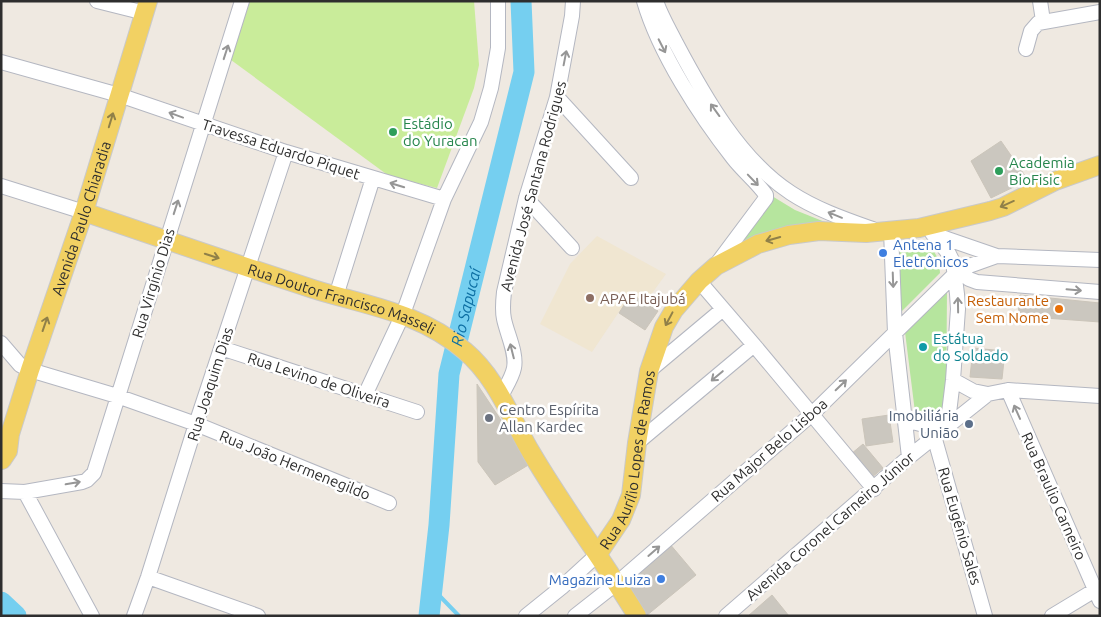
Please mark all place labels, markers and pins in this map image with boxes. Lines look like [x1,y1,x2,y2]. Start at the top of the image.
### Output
place label: Estádio do Yuracan [403,115,477,149]
marker: Estádio do Yuracan [387,126,399,138]
place label: Academia BioFisic [1009,154,1075,188]
marker: Academia BioFisic [993,165,1005,177]
place label: Antena 1 Eletrônicos [893,236,968,270]
marker: Antena 1 Eletrônicos [877,247,889,259]
place label: APAE Itajubá [600,290,686,307]
marker: APAE Itajubá [584,292,596,304]
place label: Restaurante Sem Nome [967,292,1049,326]
marker: Restaurante Sem Nome [1053,303,1065,315]
place label: Estátua do Soldado [933,330,1009,364]
marker: Estátua do Soldado [917,341,929,353]
place label: Centro Espírita Allan Kardec [499,401,599,435]
place label: Imobiliária União [889,407,959,441]
marker: Centro Espírita Allan Kardec [483,412,495,424]
marker: Imobiliária União [963,418,975,430]
place label: Magazine Luiza [549,571,651,588]
marker: Magazine Luiza [655,573,667,585]

